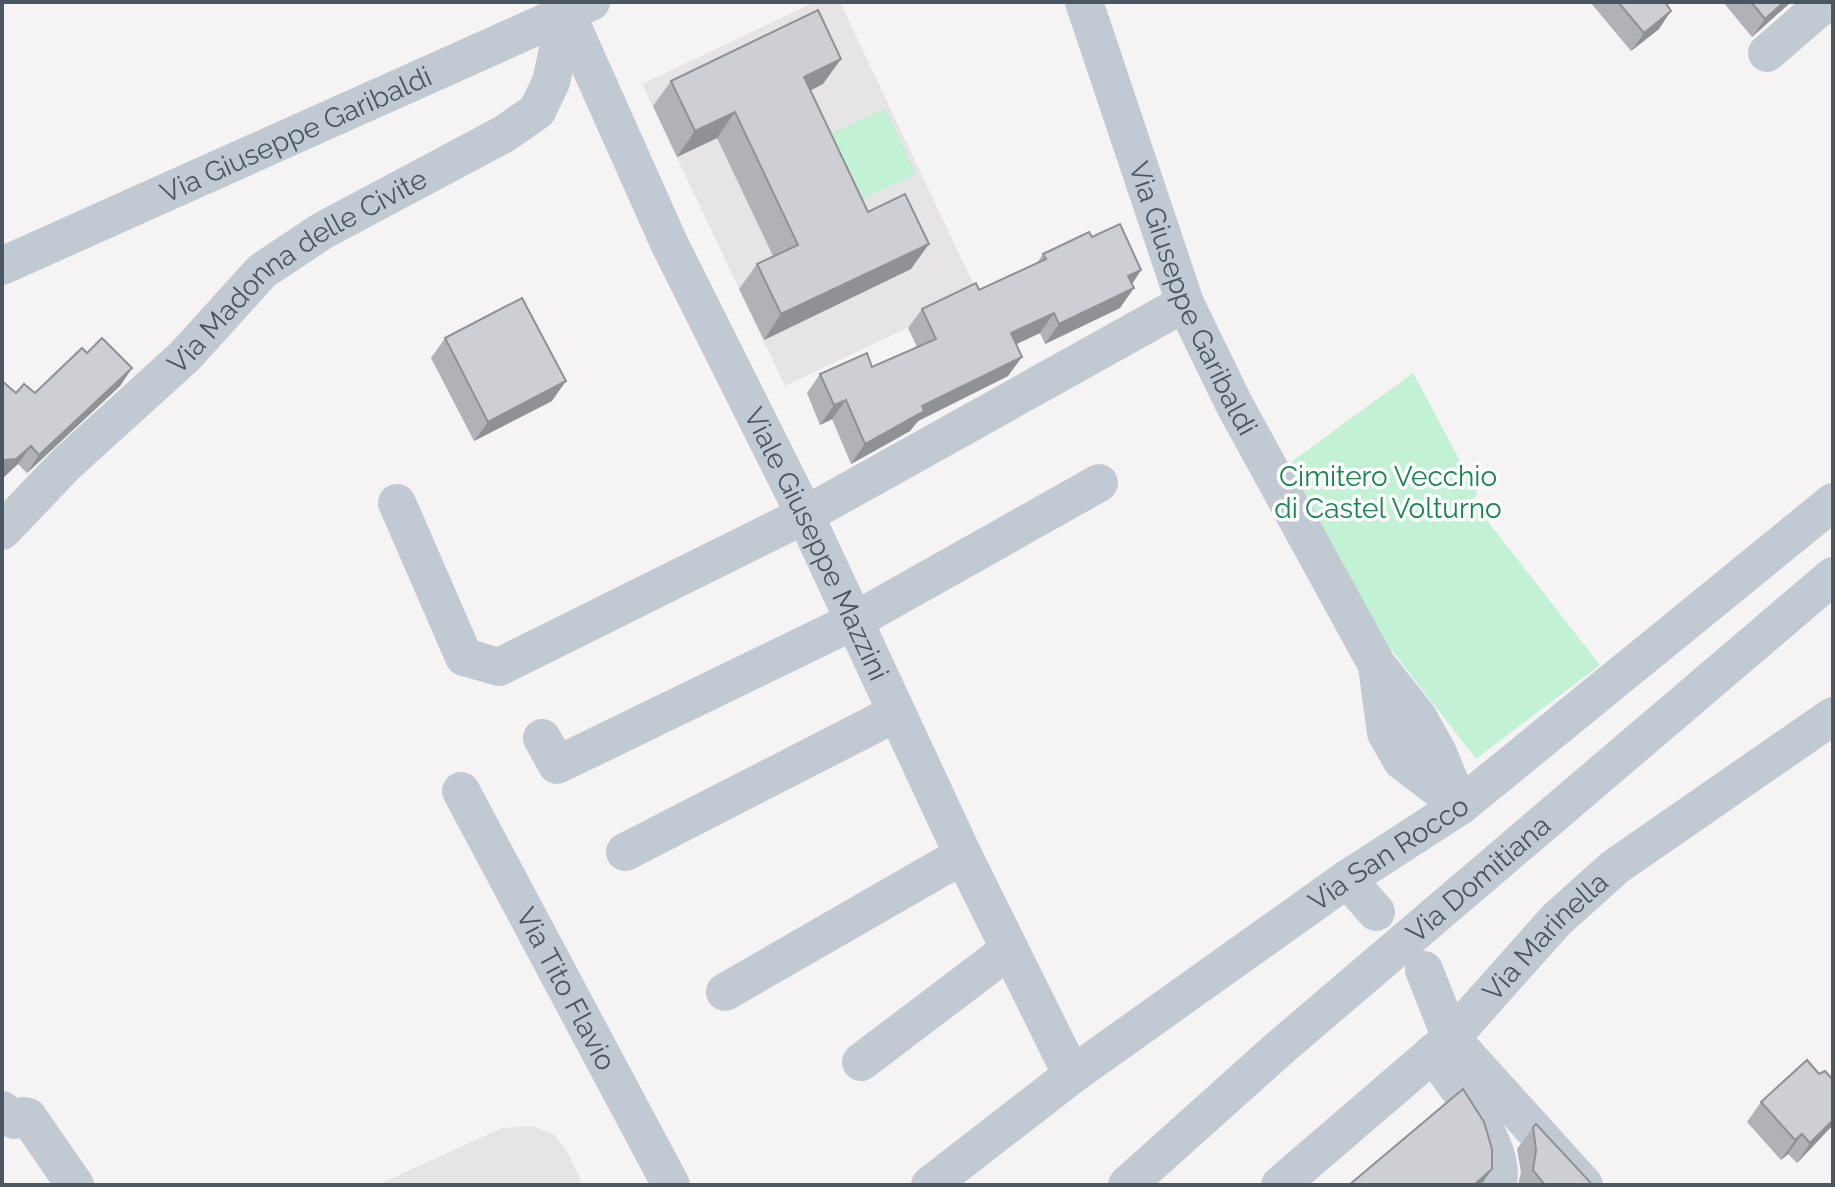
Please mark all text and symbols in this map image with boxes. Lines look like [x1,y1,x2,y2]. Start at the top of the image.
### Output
street label: Via Giuseppe Garibaldi [155,59,436,209]
street label: Via Giuseppe Garibaldi [1122,157,1264,441]
street label: Via Madonna delle Civite [161,162,432,380]
street label: Viale Giuseppe Mazzini [737,402,896,685]
park label: Cimitero Vecchio di Castel Volturno [1274,460,1502,525]
street label: Via San Rocco [1302,789,1474,918]
street label: Via Domitiana [1400,808,1557,949]
street label: Via Marinella [1475,865,1614,1008]
street label: Via Tito Flavio [510,902,623,1076]

